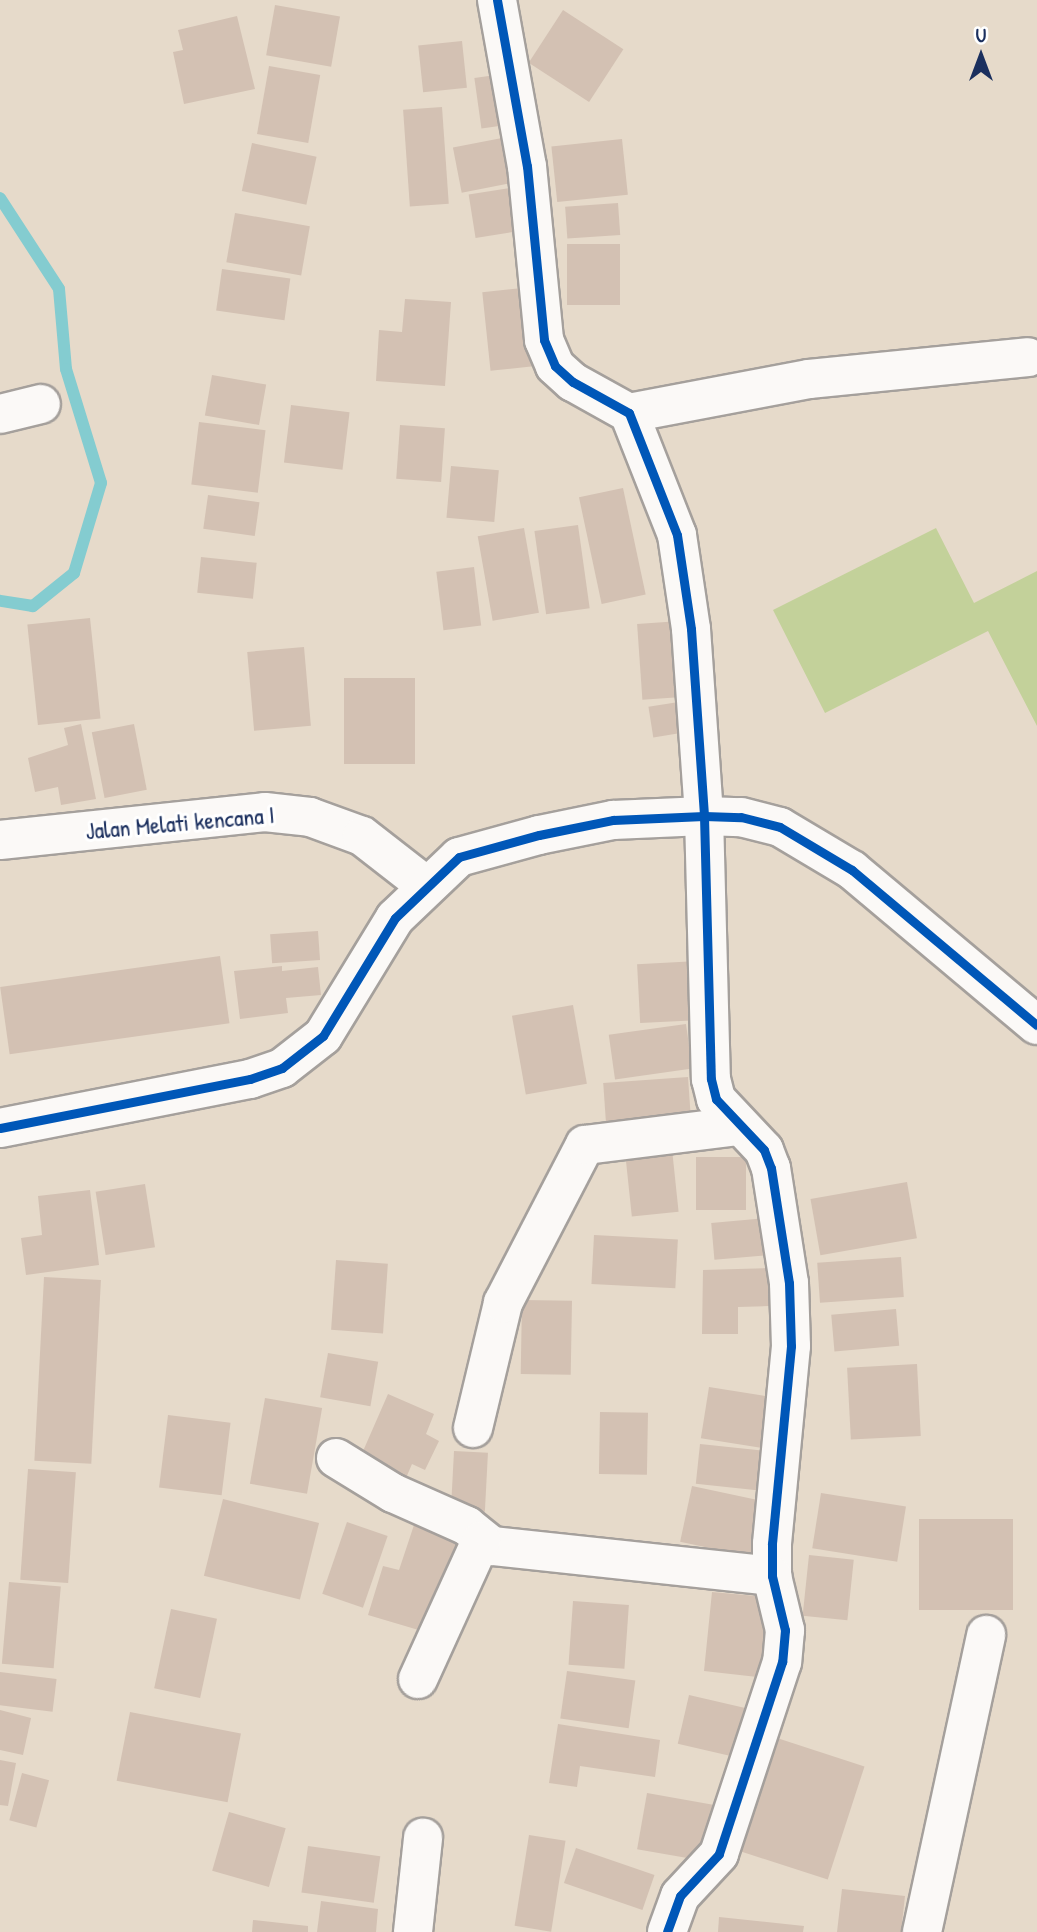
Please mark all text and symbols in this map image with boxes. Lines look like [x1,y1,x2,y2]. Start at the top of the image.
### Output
north arrow [946,21,1016,91]
text: U [976,22,986,48]
street label: Jalan Melati kencana I [84,800,276,846]

